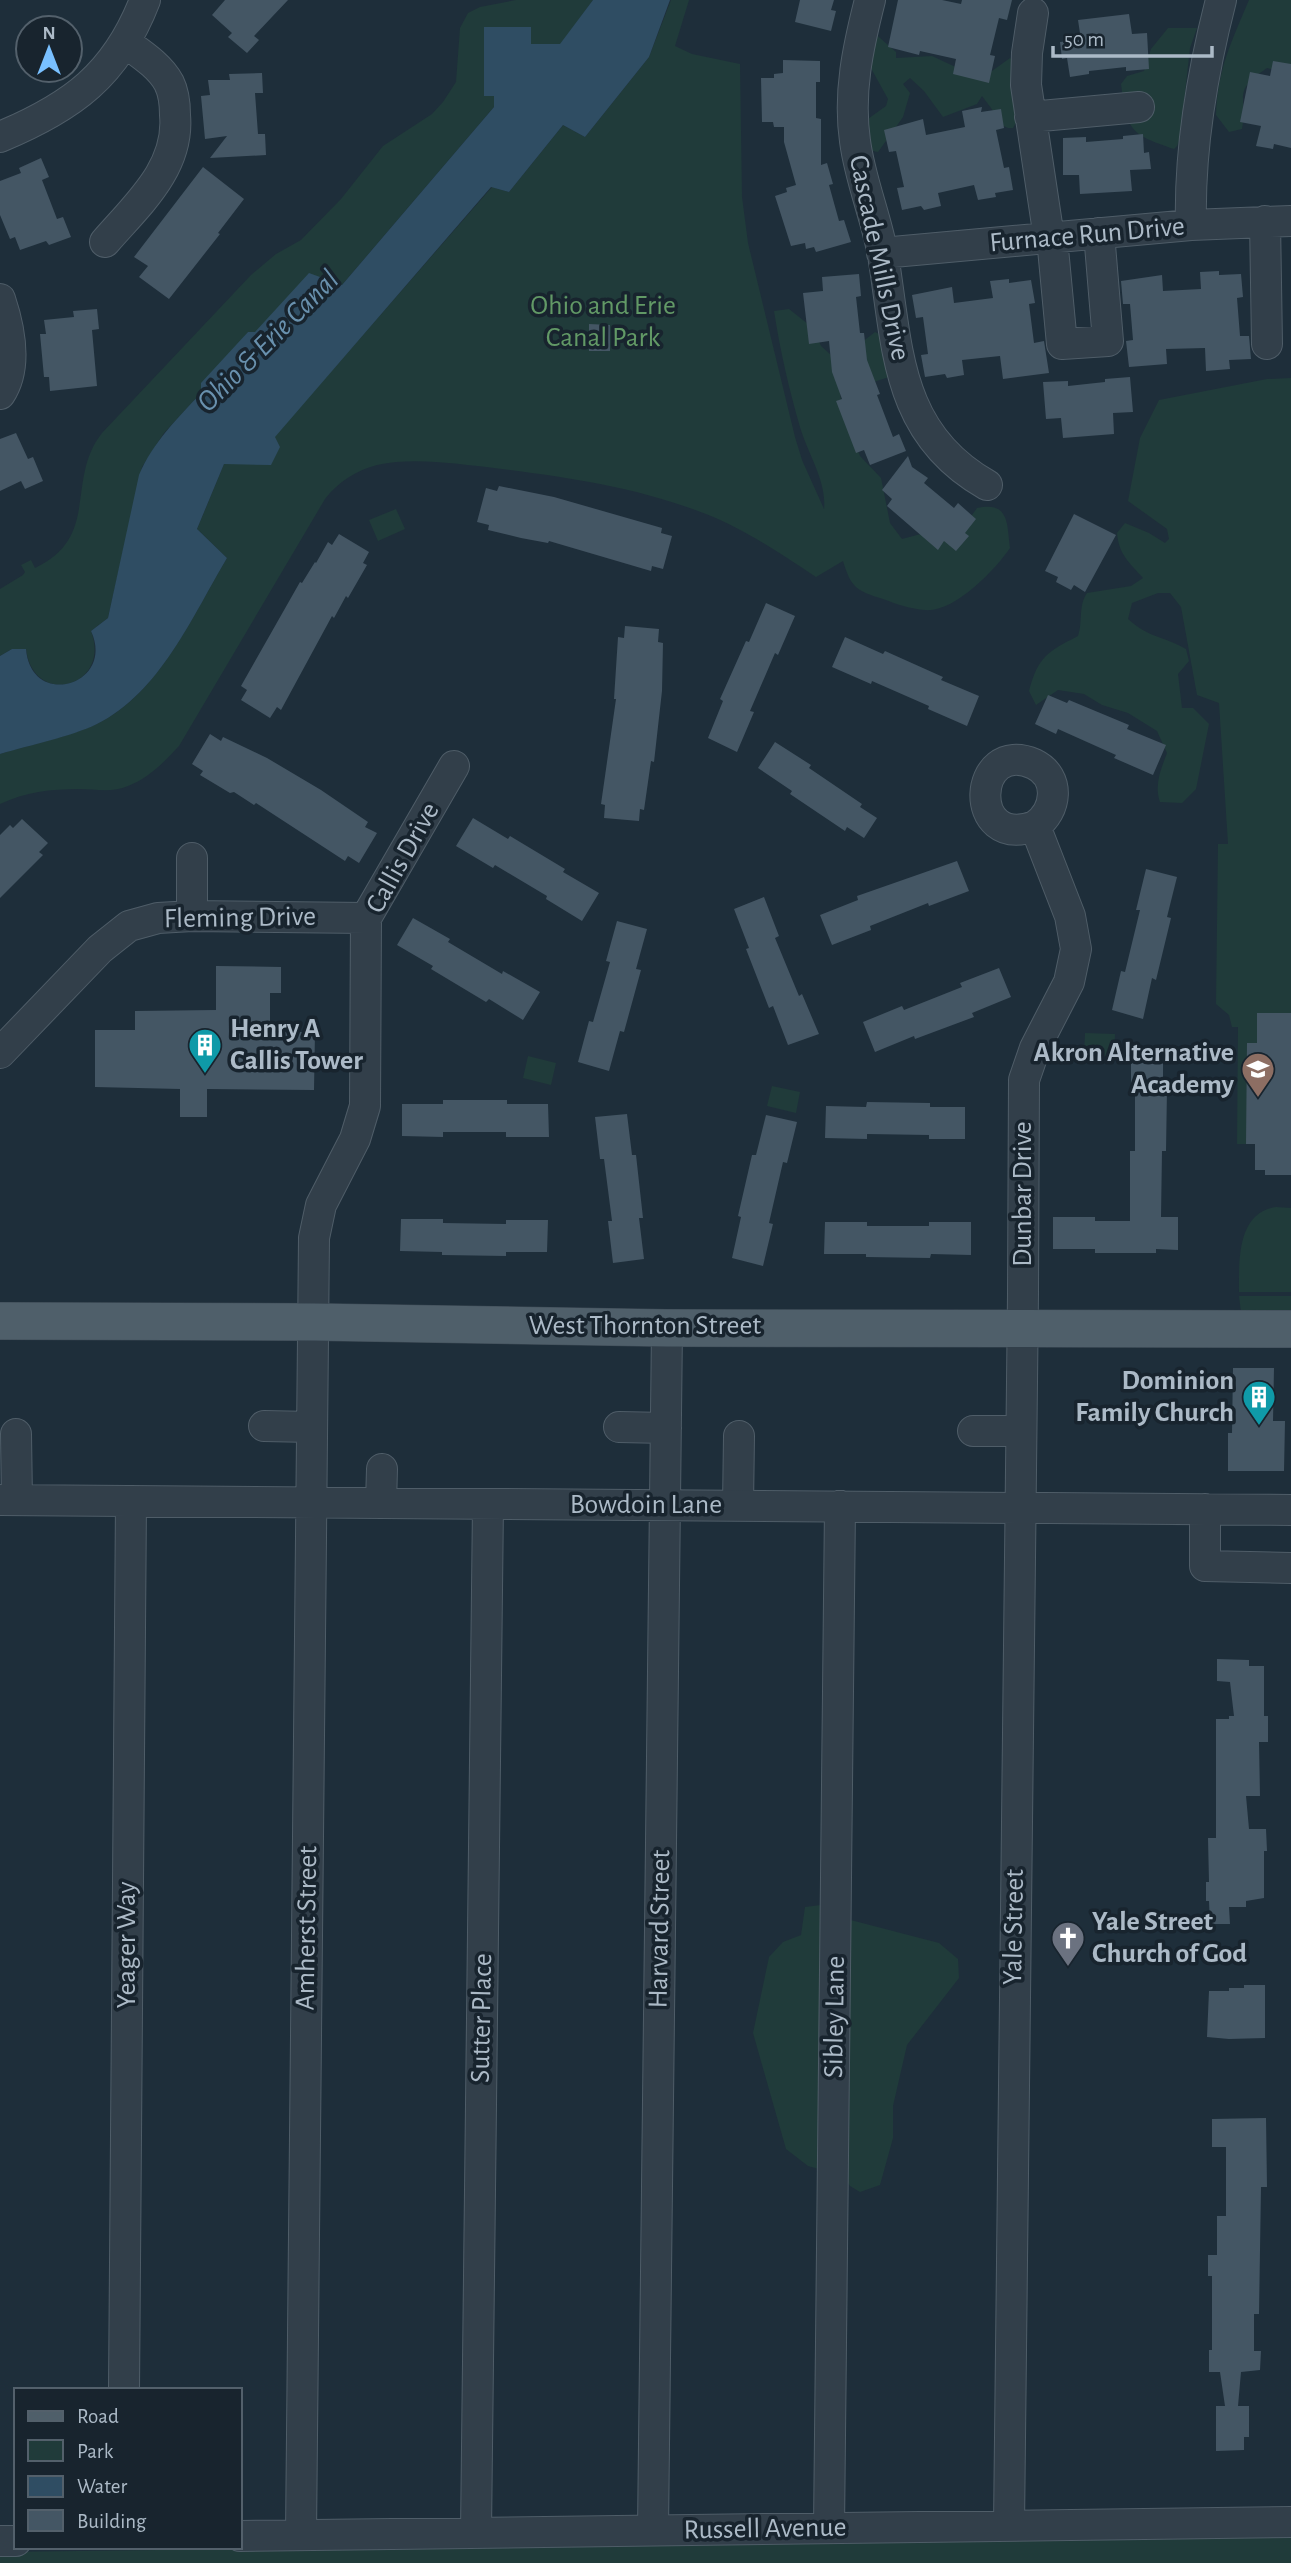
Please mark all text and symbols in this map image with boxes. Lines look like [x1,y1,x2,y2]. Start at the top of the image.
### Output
north arrow [14,14,84,84]
scale bar [1053,14,1212,58]
text: N [42,24,56,43]
text: 50 m [1064,29,1104,50]
street label: Cascade Mills Drive [844,153,914,363]
street label: Furnace Run Drive [988,213,1186,257]
water label: Ohio & Erie Canal [191,264,345,418]
park label: Ohio and Erie Canal Park [530,292,676,352]
street label: Callis Drive [361,798,445,918]
street label: Fleming Drive [164,903,316,933]
place label: Henry A Callis Tower [230,1015,363,1075]
building icon: Henry A Callis Tower [186,1026,224,1075]
place label: Akron Alternative Academy [1034,1039,1234,1099]
school or university icon: Akron Alternative Academy [1239,1050,1277,1099]
street label: Dunbar Drive [1009,1121,1037,1267]
street label: West Thornton Street [529,1312,761,1340]
place label: Dominion Family Church [1075,1367,1234,1427]
building icon: Dominion Family Church [1240,1378,1278,1427]
street label: Bowdoin Lane [570,1491,722,1519]
street label: Amherst Street [292,1845,322,2011]
street label: Harvard Street [645,1849,675,2009]
street label: Yale Street [999,1869,1029,1985]
street label: Yeager Way [113,1881,141,2009]
place label: Yale Street Church of God [1092,1908,1247,1968]
church icon: Yale Street Church of God [1049,1919,1087,1968]
street label: Sutter Place [467,1953,497,2083]
street label: Sibley Lane [820,1956,850,2078]
legend [14,2388,242,2549]
text: Road [77,2406,119,2427]
text: Park [77,2441,114,2462]
text: Water [77,2476,127,2497]
text: Building [77,2511,147,2532]
street label: Russell Avenue [683,2514,847,2544]

